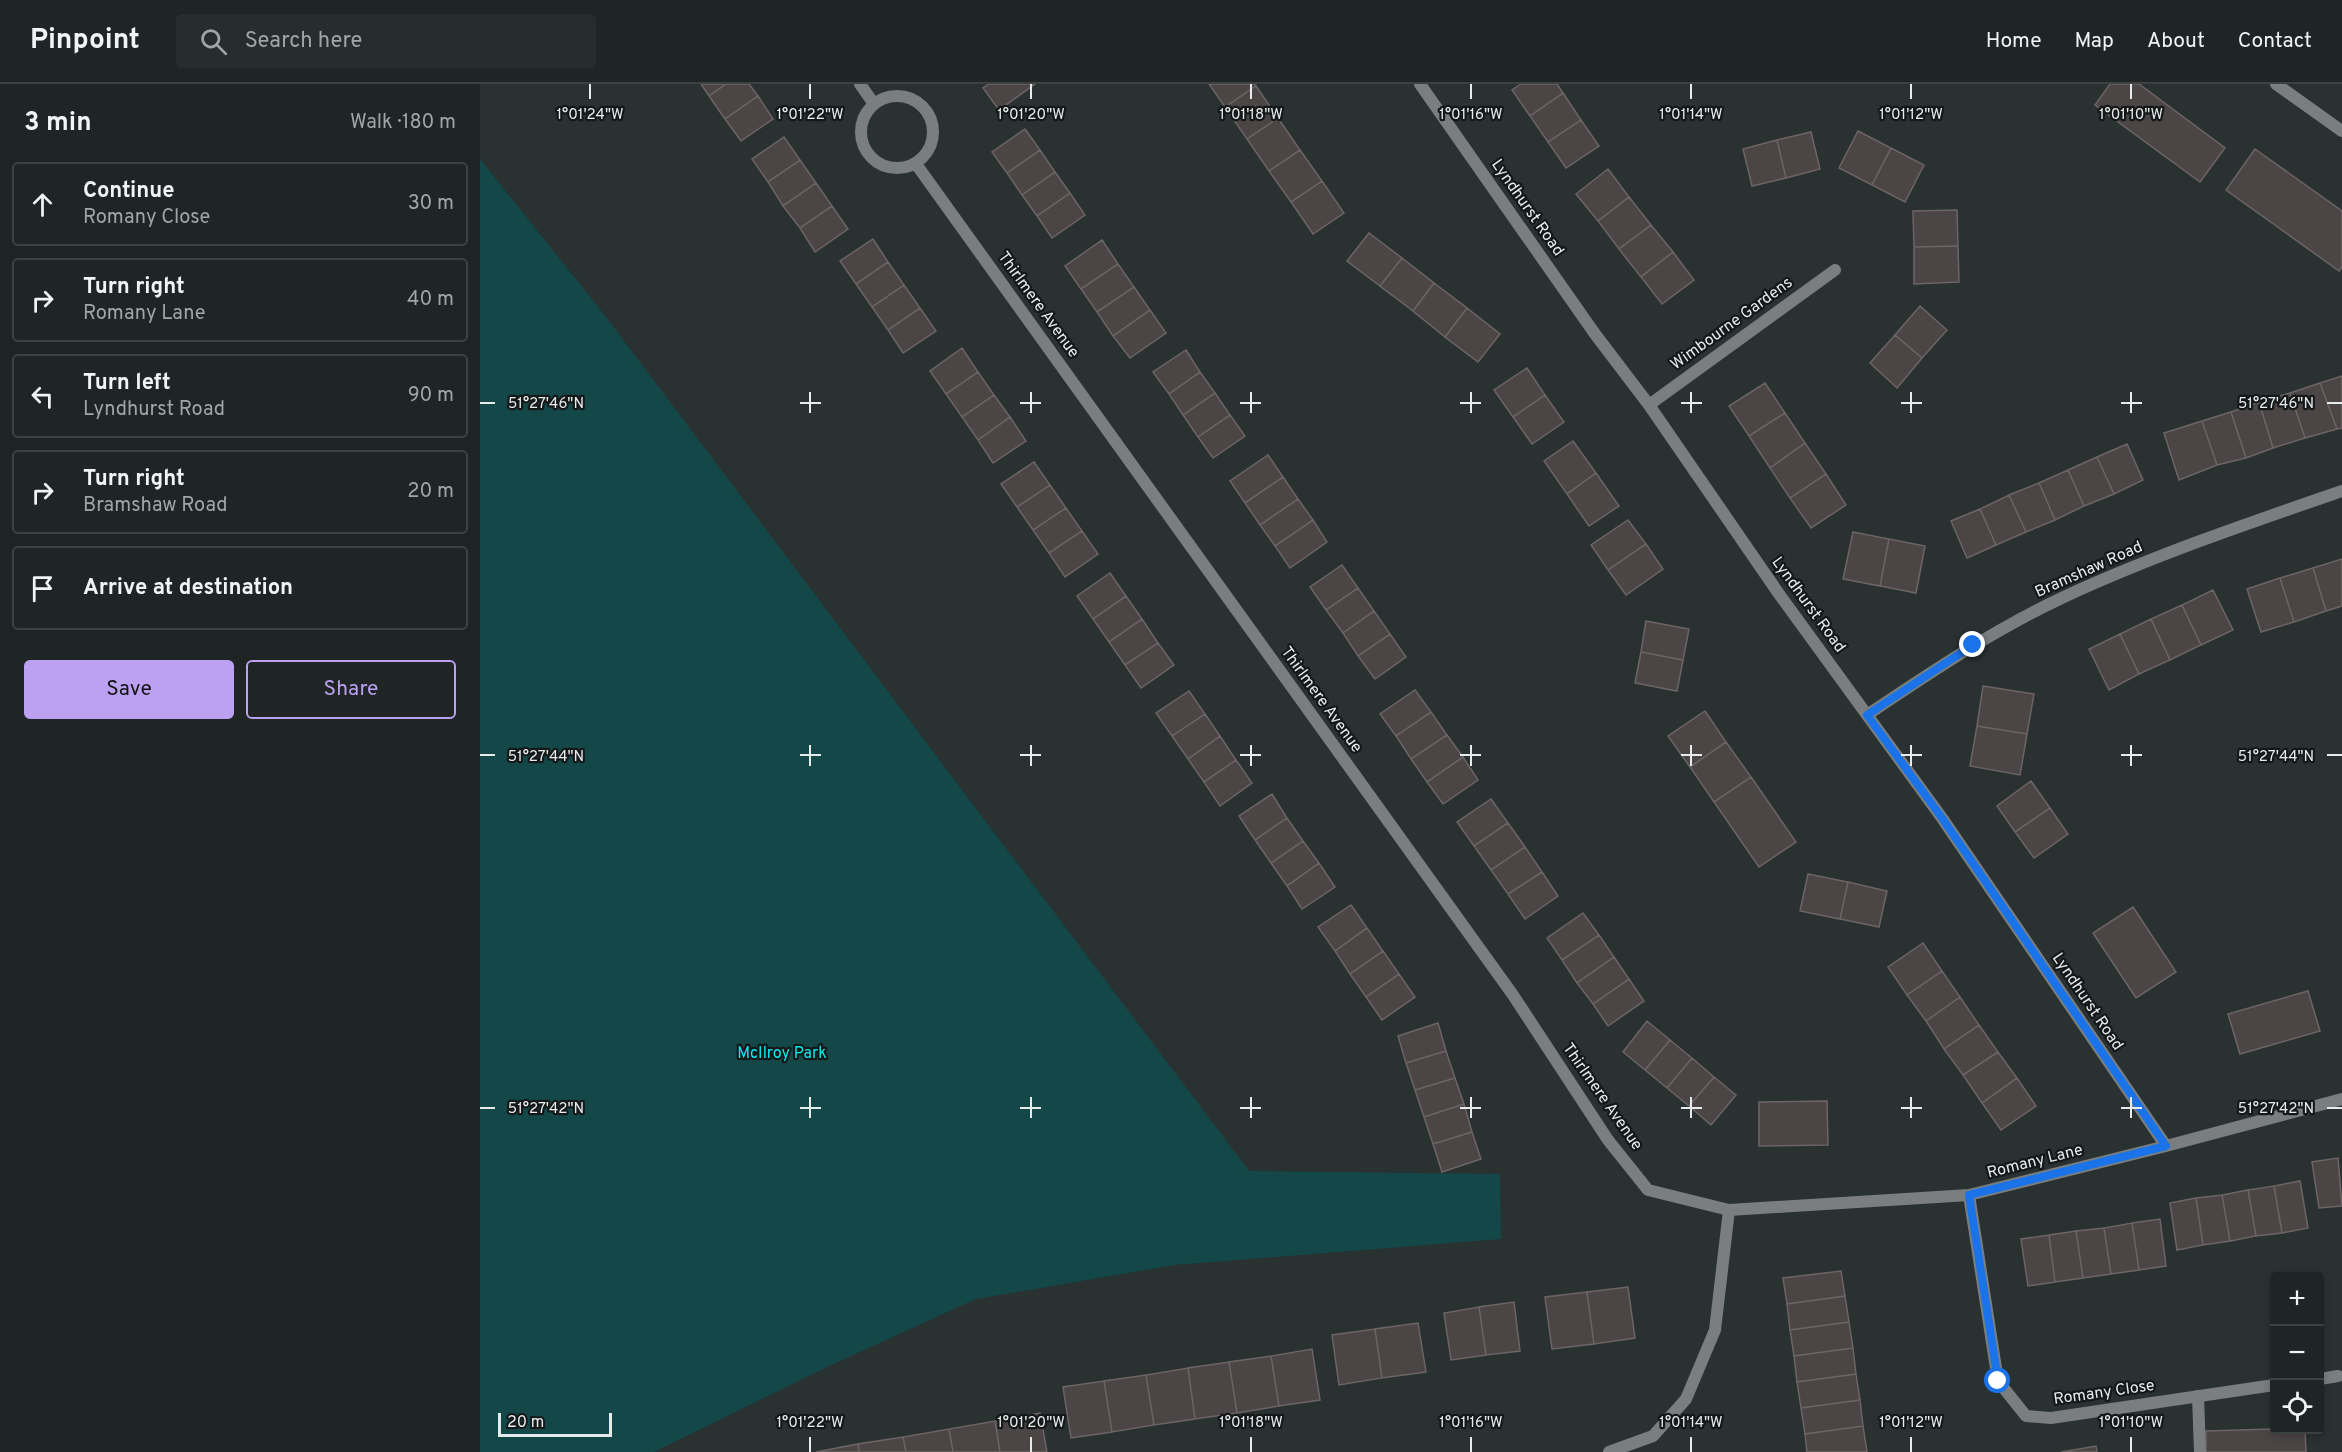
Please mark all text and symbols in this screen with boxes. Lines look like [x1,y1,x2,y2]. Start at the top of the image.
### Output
search box [176,14,596,68]
text: Pinpoint [30,23,140,59]
icon: search [197,25,230,58]
text: Search here [245,28,362,55]
text: Home [1986,28,2042,55]
text: Map [2075,28,2114,55]
text: About [2147,28,2205,55]
text: Contact [2238,28,2312,55]
text: 1°01'24"W [556,106,624,125]
text: 1°01'22"W [776,106,844,125]
text: 1°01'20"W [997,106,1065,125]
text: 1°01'18"W [1219,106,1283,125]
text: 1°01'16"W [1439,106,1503,125]
text: 1°01'14"W [1659,106,1723,125]
text: 1°01'12"W [1879,106,1943,125]
text: 1°01'10"W [2099,106,2163,125]
text: 3 min [24,107,92,140]
text: Walk · 180 m [350,110,456,136]
street label: Lyndhurst Road [1486,156,1568,260]
text: Continue [83,178,174,205]
icon: ahead [26,188,59,221]
text: 30 m [408,191,454,217]
text: Romany Close [83,205,210,231]
street label: Thirlmere Avenue [993,248,1083,362]
street label: Wimbourne Gardens [1667,273,1797,375]
text: Turn right [83,274,185,301]
icon: right [26,284,59,317]
text: 40 m [407,287,454,313]
text: Romany Lane [83,301,205,327]
text: Turn left [83,370,171,397]
icon: left [26,380,59,413]
text: 90 m [408,383,454,409]
text: 51°27'46"N [508,395,584,414]
text: 51°27'46"N [2238,395,2314,414]
text: Lyndhurst Road [83,397,225,423]
text: Turn right [83,466,185,493]
icon: right [26,476,59,509]
text: 20 m [407,479,454,505]
text: Bramshaw Road [83,493,228,519]
street label: Bramshaw Road [2032,537,2146,603]
street label: Lyndhurst Road [1767,553,1849,657]
icon: arrive [26,572,59,605]
text: Arrive at destination [83,575,293,602]
route end [1959,631,1985,657]
street label: Thirlmere Avenue [1276,643,1366,757]
button: Save [24,660,234,719]
button: Share [246,660,456,719]
text: 51°27'44"N [508,748,584,767]
text: 51°27'44"N [2238,748,2314,767]
street label: Lyndhurst Road [2047,949,2127,1055]
street label: Thirlmere Avenue [1558,1040,1646,1154]
park label: McIlroy Park [737,1044,827,1064]
text: 51°27'42"N [508,1100,584,1119]
text: 51°27'42"N [2238,1100,2314,1119]
street label: Romany Lane [1985,1140,2085,1184]
map controls [2270,1272,2324,1434]
button: + [2270,1272,2324,1326]
button: − [2270,1326,2324,1380]
route start [1984,1367,2010,1393]
street label: Romany Close [2052,1376,2156,1410]
button: locate [2270,1380,2324,1434]
scale bar [498,1410,612,1438]
text: 20 m [507,1413,544,1433]
text: 1°01'22"W [776,1414,844,1433]
text: 1°01'20"W [997,1414,1065,1433]
text: 1°01'18"W [1219,1414,1283,1433]
text: 1°01'16"W [1439,1414,1503,1433]
text: 1°01'14"W [1659,1414,1723,1433]
text: 1°01'12"W [1879,1414,1943,1433]
text: 1°01'10"W [2099,1414,2163,1433]

